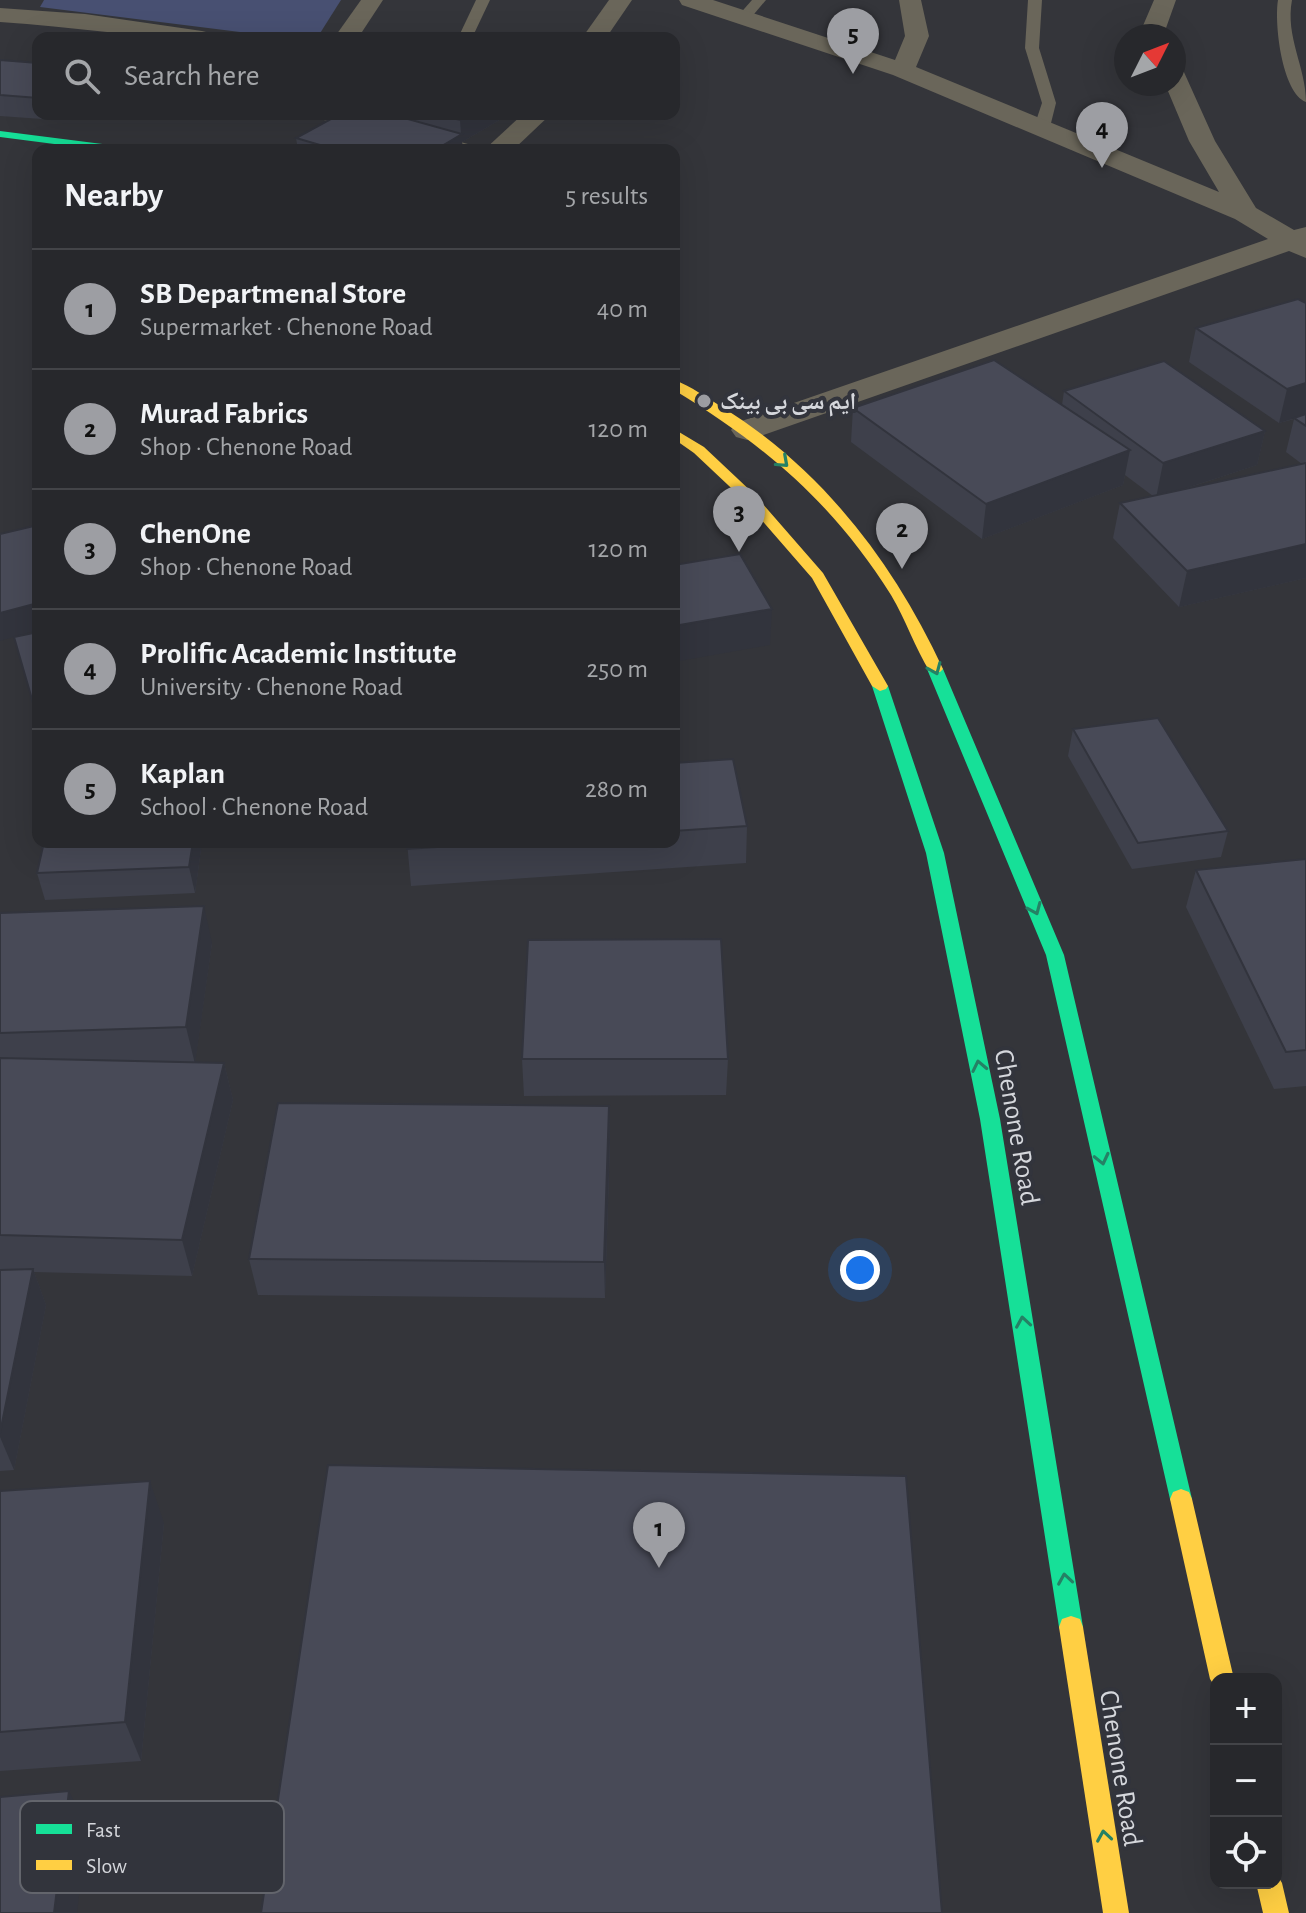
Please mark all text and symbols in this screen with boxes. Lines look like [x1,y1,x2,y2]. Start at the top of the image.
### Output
pin: 5 [827,8,879,74]
north arrow [1114,24,1186,96]
search box [32,32,680,120]
icon: search [60,54,104,98]
text: Search here [124,61,260,91]
pin: 4 [1076,102,1128,168]
text: Nearby [64,179,163,213]
text: 5 results [565,183,648,209]
text: SB Departmenal Store [140,279,406,309]
text: 1 [85,296,95,322]
text: 40 m [597,296,648,322]
text: Supermarket · Chenone Road [140,314,433,340]
place label: ایم سی بی بینک [720,390,856,417]
marker: ایم سی بی بینک [695,392,713,410]
text: Murad Fabrics [140,399,308,429]
text: 2 [84,416,96,442]
text: 120 m [588,416,648,442]
text: Shop · Chenone Road [140,434,352,460]
one-way arrow [773,452,788,467]
pin: 3 [713,486,765,552]
pin: 2 [876,503,928,569]
text: ChenOne [140,519,251,549]
text: 3 [84,536,96,562]
text: 120 m [588,536,648,562]
text: Shop · Chenone Road [140,554,352,580]
text: Prolific Academic Institute [140,639,457,669]
text: 4 [83,656,97,682]
text: 250 m [586,656,648,682]
one-way arrow [925,661,942,675]
text: University · Chenone Road [140,674,403,700]
text: Kaplan [140,759,225,789]
text: 5 [84,776,96,802]
text: 280 m [585,776,648,802]
text: School · Chenone Road [140,794,368,820]
one-way arrow [1026,900,1042,915]
street label: Chenone Road [989,1047,1044,1207]
one-way arrow [971,1060,988,1073]
one-way arrow [1093,1152,1110,1166]
your location [840,1250,880,1290]
one-way arrow [1016,1315,1033,1329]
pin: 1 [633,1502,685,1568]
one-way arrow [1057,1572,1074,1586]
map controls [1210,1673,1282,1889]
button: + [1210,1673,1282,1745]
street label: Chenone Road [1094,1688,1146,1848]
button: − [1210,1745,1282,1817]
legend [20,1801,284,1893]
button: locate [1210,1817,1282,1889]
text: Fast [86,1819,120,1841]
one-way arrow [1096,1829,1113,1843]
text: Slow [86,1855,127,1877]

